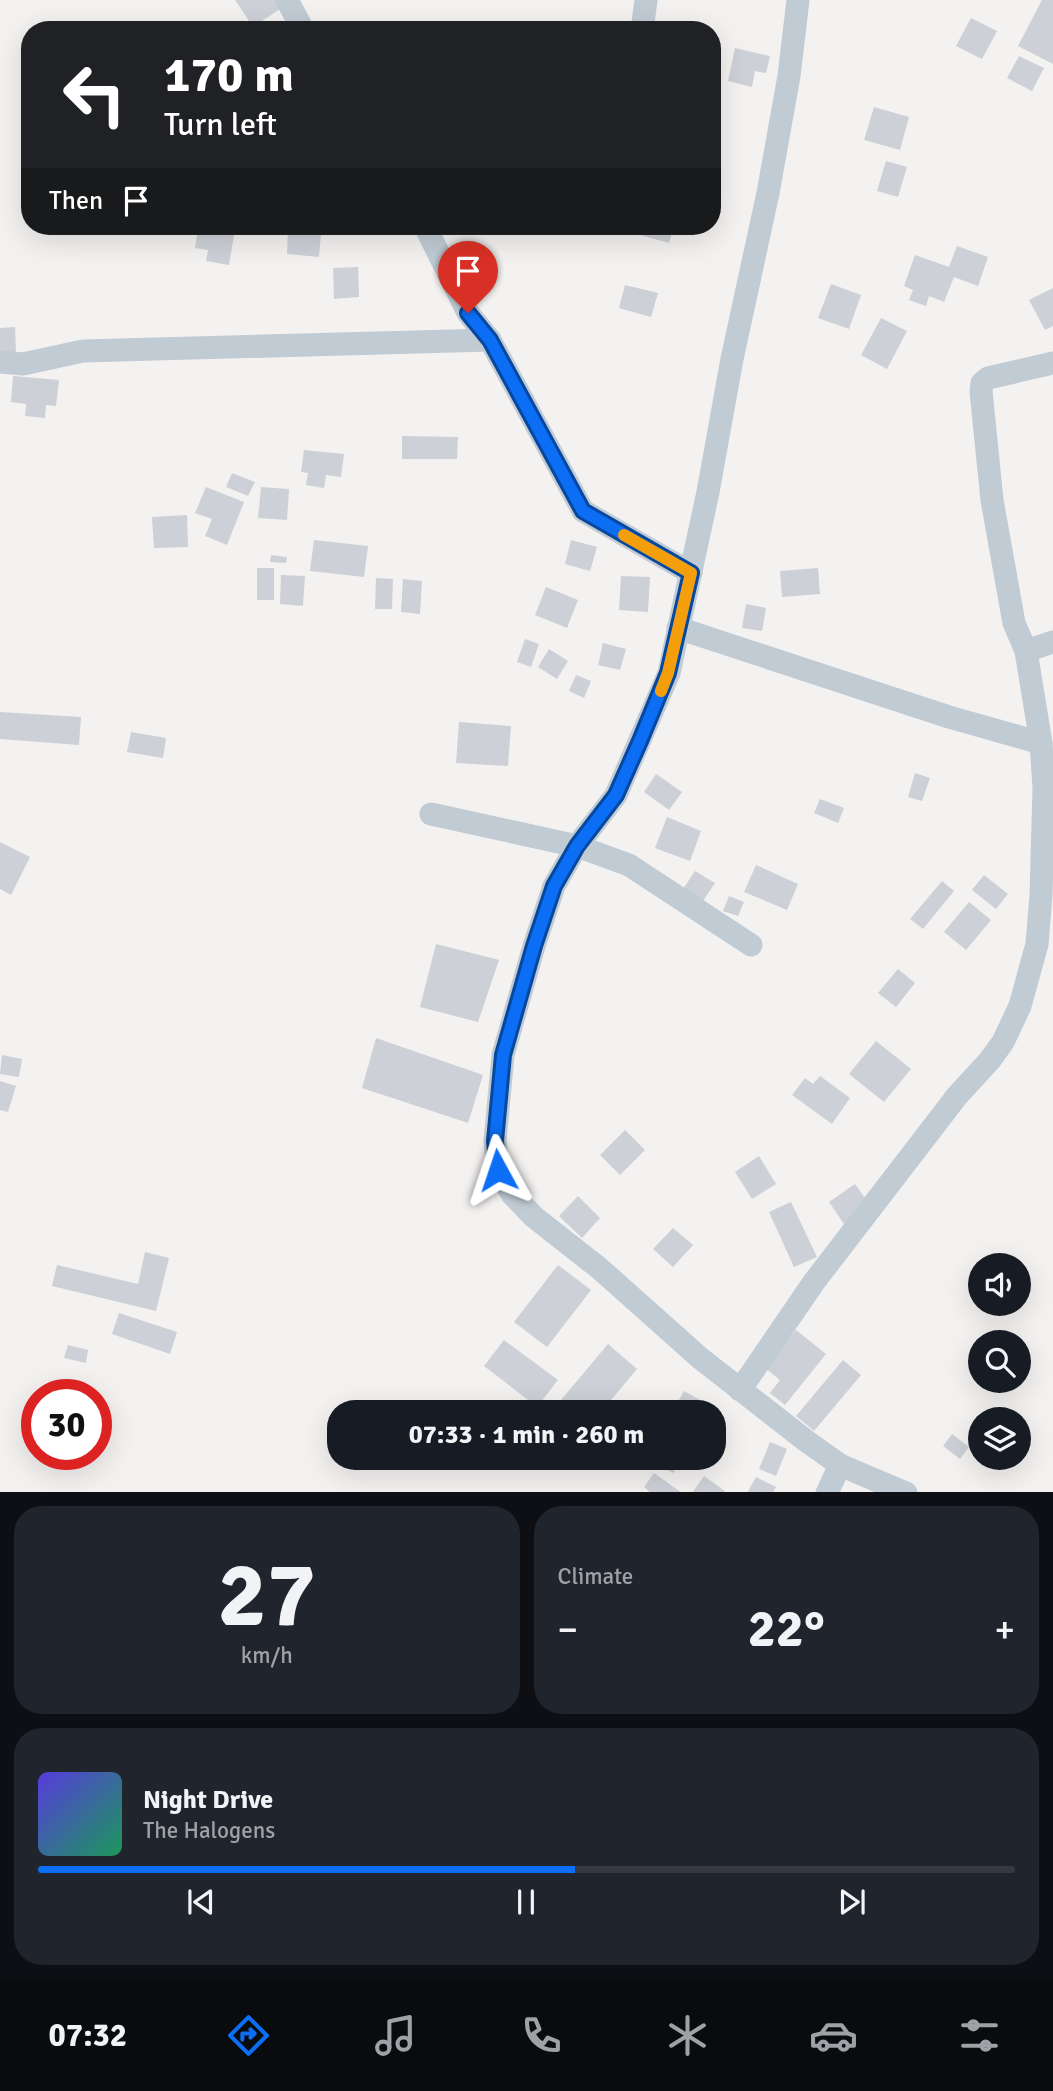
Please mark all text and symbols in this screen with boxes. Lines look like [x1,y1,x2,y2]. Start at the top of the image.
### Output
text: 170 m [164,45,294,105]
icon: left [49,49,140,140]
text: Turn left [164,105,277,144]
icon: arrive [117,182,155,220]
text: Then [49,185,103,217]
pin [438,241,498,313]
icon: arrive [449,252,487,290]
position arrow [461,1133,535,1207]
map controls [968,1253,1031,1470]
button: sound [968,1253,1031,1316]
button: search [968,1330,1031,1393]
speed limit sign: 30 [21,1379,112,1470]
button: layers [968,1407,1031,1470]
text: 07:33 · 1 min · 260 m [409,1419,644,1451]
text: 27 [218,1539,316,1652]
text: Climate [558,1562,633,1591]
text: 22° [748,1597,825,1661]
text: − [558,1606,578,1653]
text: + [994,1606,1015,1653]
text: km/h [241,1641,293,1670]
text: Night Drive [143,1784,273,1816]
text: The Halogens [143,1816,275,1845]
icon: previous [182,1883,220,1921]
icon: pause [507,1883,545,1921]
icon: next [833,1883,871,1921]
icon: directions [224,2011,273,2060]
icon: music [371,2011,420,2060]
icon: phone [517,2011,566,2060]
icon: climate [663,2011,712,2060]
icon: car [809,2011,858,2060]
icon: filters [955,2011,1004,2060]
text: 07:32 [49,2016,127,2055]

